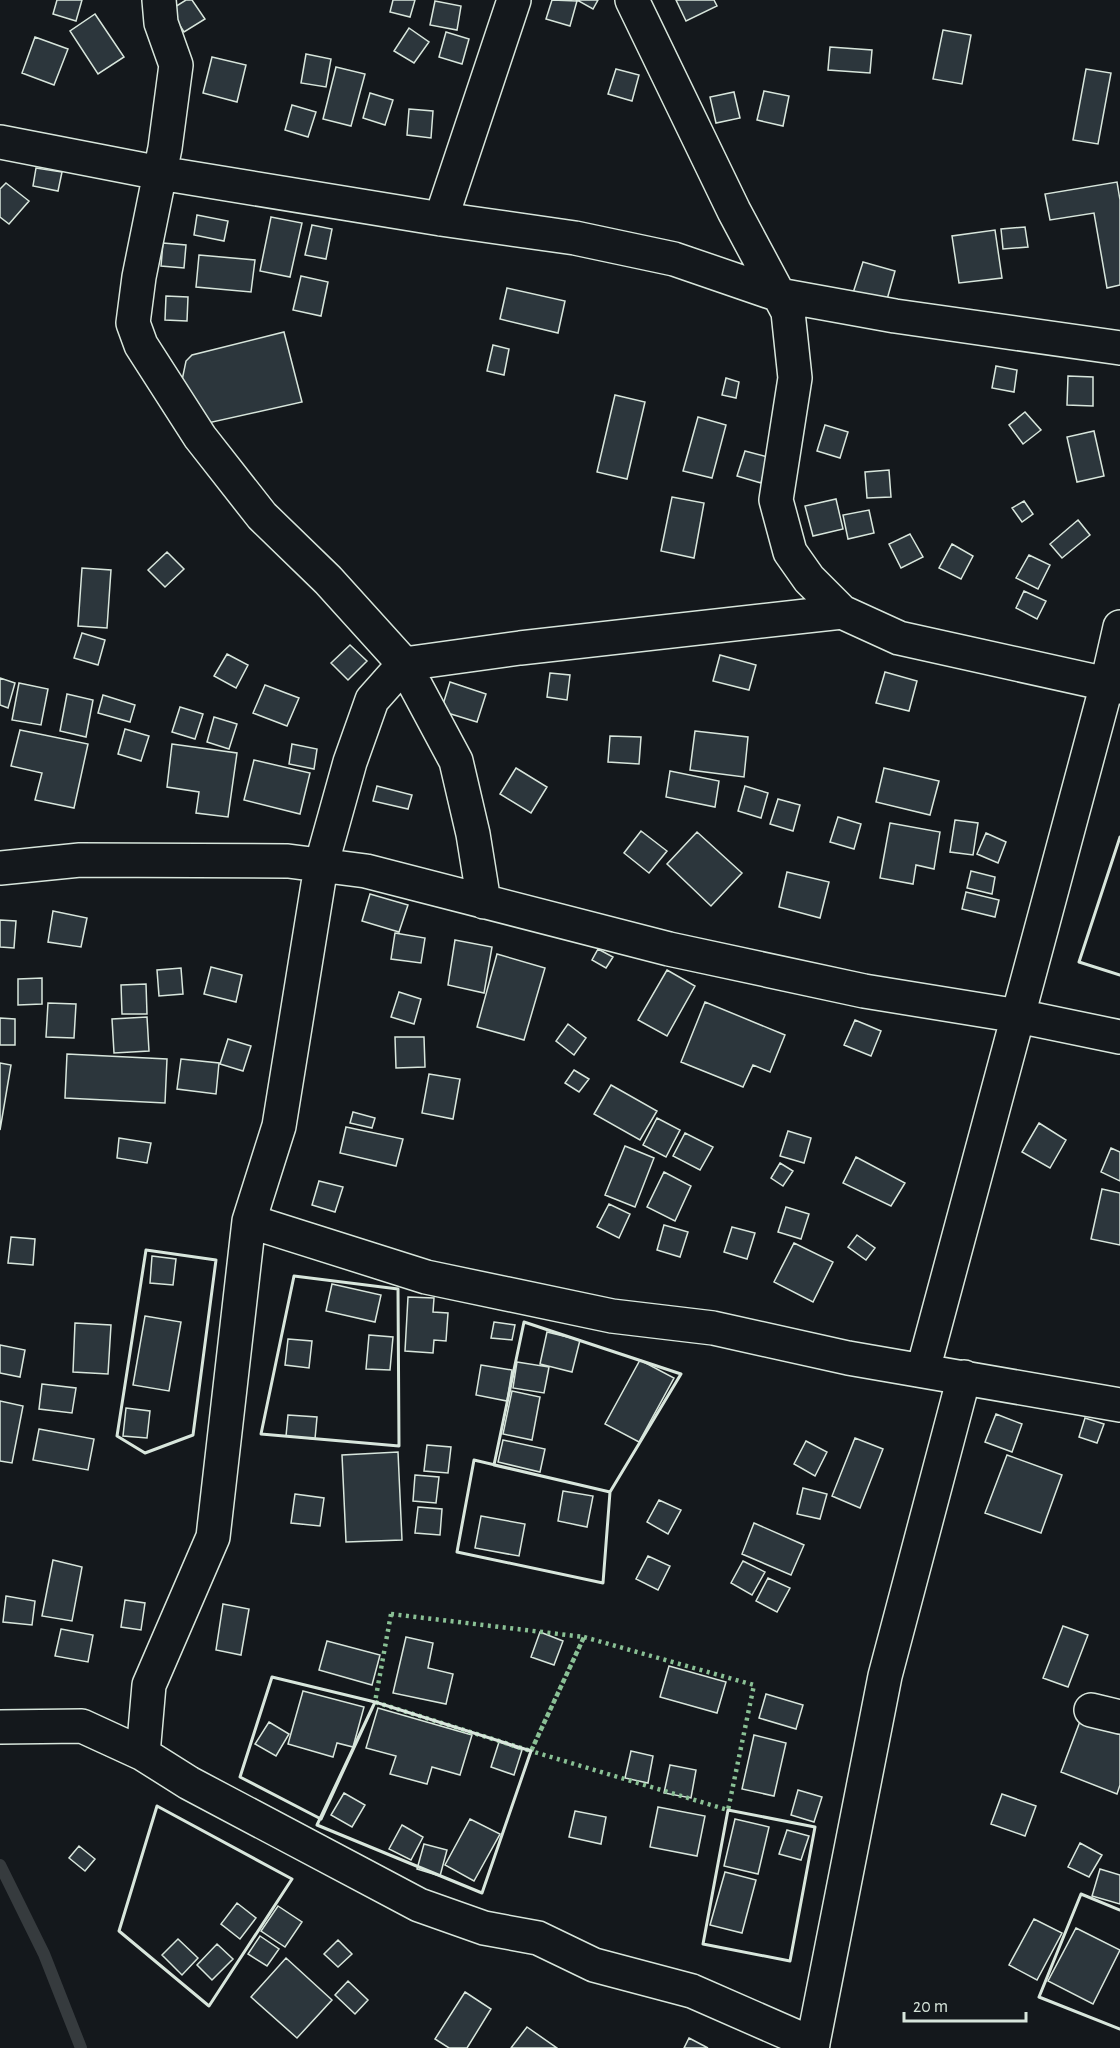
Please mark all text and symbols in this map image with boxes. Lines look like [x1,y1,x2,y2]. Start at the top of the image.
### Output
scale bar [904,1985,1026,2023]
text: 20 m [913,1998,948,2016]

